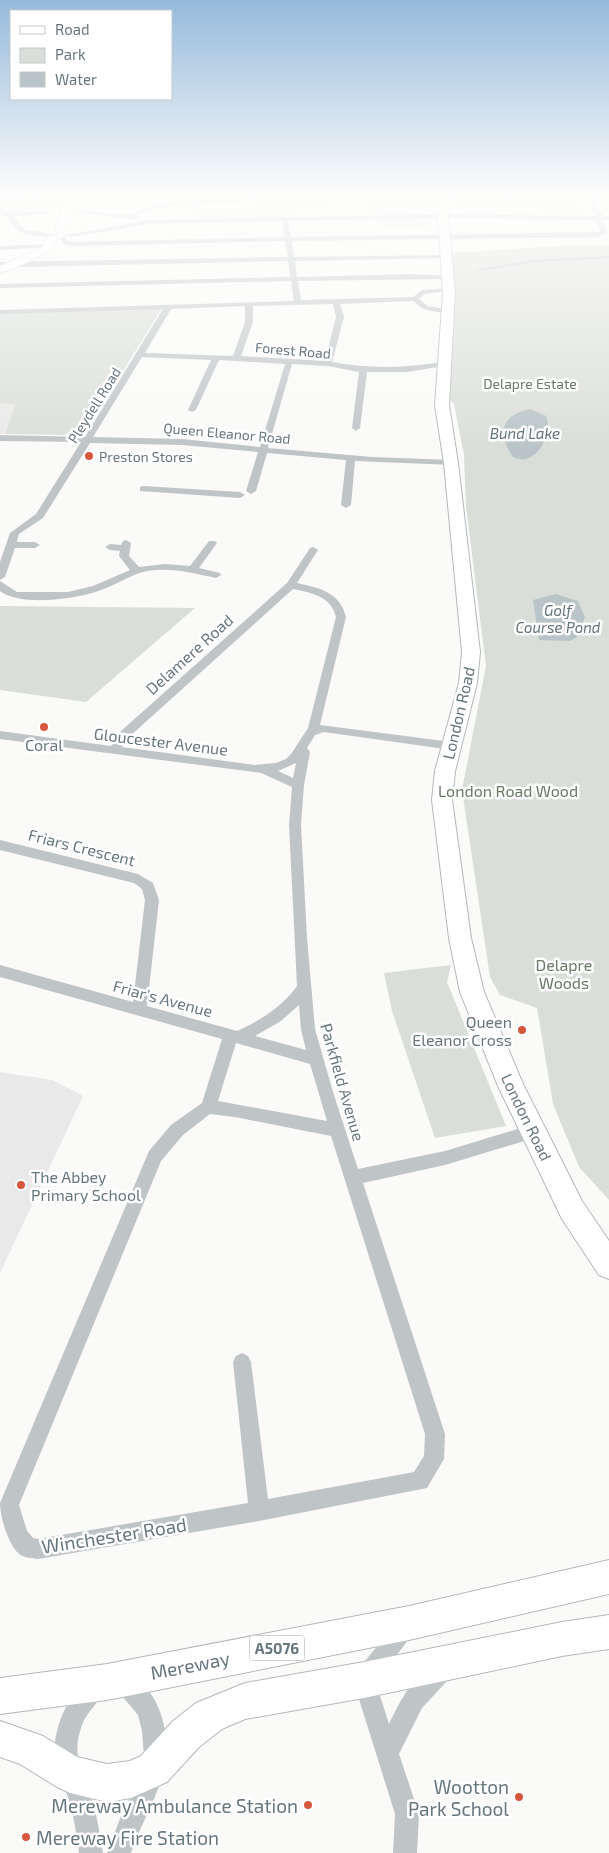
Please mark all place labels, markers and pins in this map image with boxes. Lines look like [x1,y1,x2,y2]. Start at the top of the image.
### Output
place label: Preston Stores [99,448,193,465]
marker: Preston Stores [83,450,95,462]
marker: Coral [38,721,50,733]
place label: Coral [25,735,63,754]
place label: Queen Eleanor Cross [412,1012,512,1049]
marker: Queen Eleanor Cross [516,1024,528,1036]
place label: The Abbey Primary School [31,1167,141,1204]
marker: The Abbey Primary School [15,1179,27,1191]
place label: Wootton Park School [408,1775,509,1820]
marker: Wootton Park School [513,1791,525,1803]
place label: Mereway Ambulance Station [51,1794,298,1817]
marker: Mereway Ambulance Station [302,1799,314,1811]
place label: Mereway Fire Station [36,1826,219,1849]
marker: Mereway Fire Station [20,1831,32,1843]

